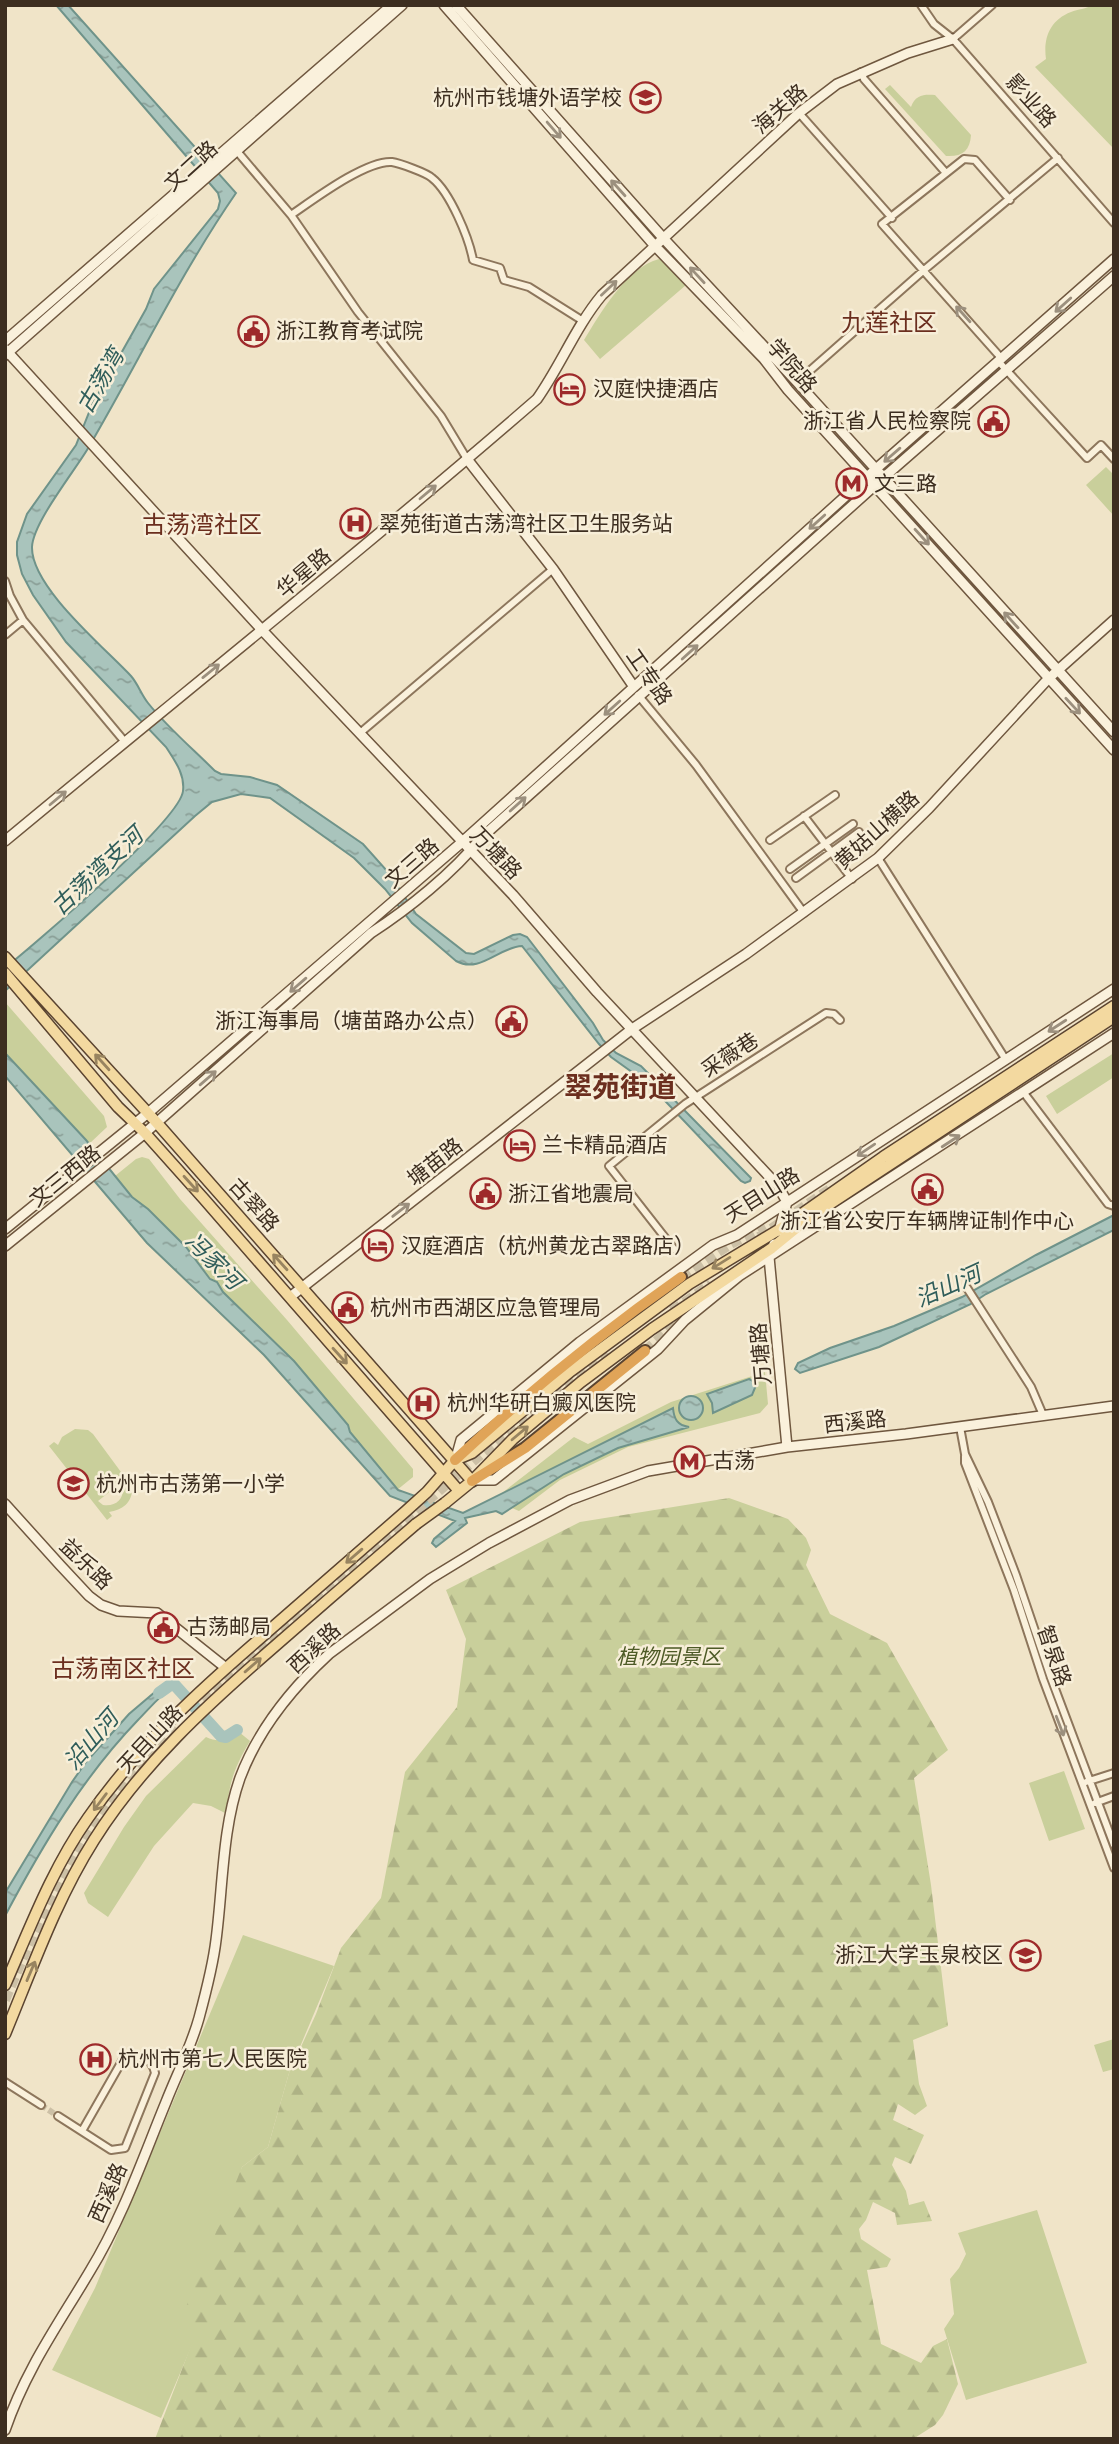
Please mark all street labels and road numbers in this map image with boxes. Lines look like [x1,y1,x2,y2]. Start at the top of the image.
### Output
street label: 影业路 [1001,70,1061,132]
street label: 海关路 [748,79,812,139]
street label: 文二路 [160,136,222,196]
street label: 学院路 [762,334,822,398]
street label: 华星路 [272,544,336,602]
street label: 工专路 [621,644,677,710]
street label: 黄姑山横路 [830,786,924,874]
street label: 万塘路 [465,822,527,884]
street label: 文三路 [380,833,444,893]
street label: 采薇巷 [697,1028,763,1082]
street label: 塘苗路 [403,1133,467,1191]
street label: 文三西路 [25,1140,105,1212]
street label: 天目山路 [720,1163,804,1227]
street label: 古翠路 [224,1174,284,1236]
street label: 万塘路 [746,1322,776,1386]
street label: 西溪路 [822,1407,888,1437]
street label: 益乐路 [55,1533,117,1595]
street label: 西溪路 [283,1618,345,1678]
street label: 智泉路 [1032,1622,1076,1690]
street label: 天目山路 [113,1700,187,1778]
street label: 西溪路 [84,2159,132,2227]

